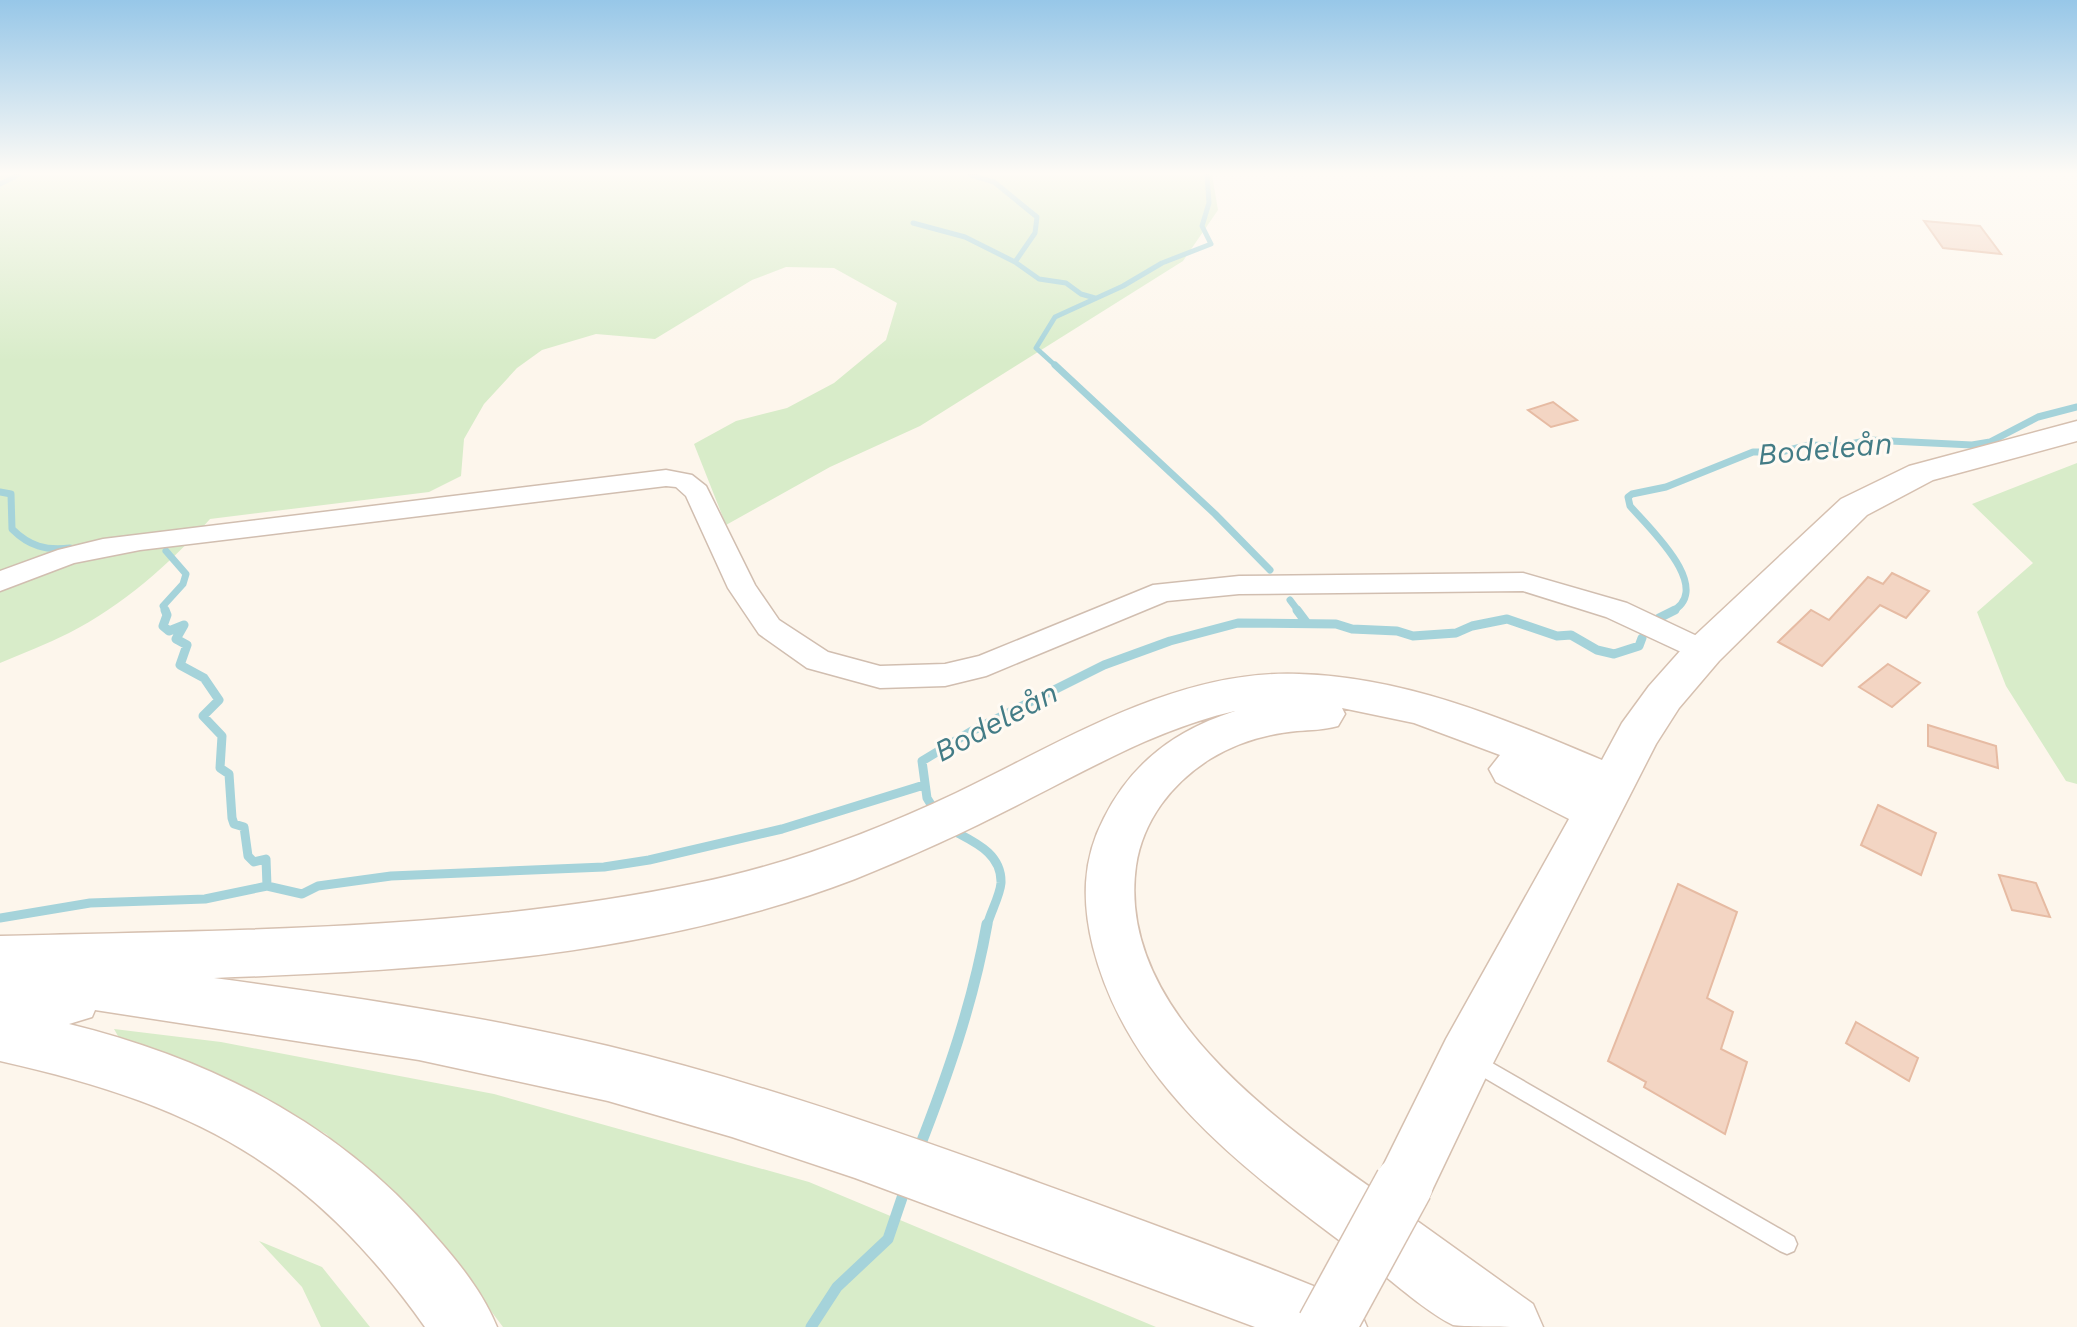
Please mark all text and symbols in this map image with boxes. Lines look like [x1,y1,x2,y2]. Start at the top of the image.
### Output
water label: Bodeleån [1756,425,1894,472]
water label: Bodeleån [928,674,1064,769]

